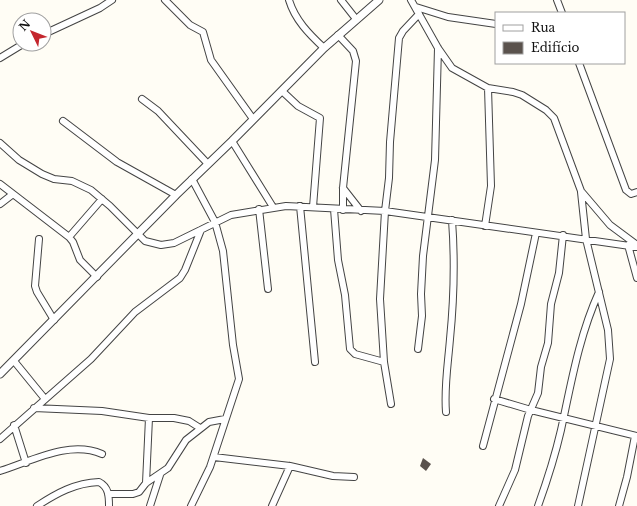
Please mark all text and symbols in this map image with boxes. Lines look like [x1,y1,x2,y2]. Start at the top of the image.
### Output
north arrow [12,12,52,52]
legend [495,12,625,64]
text: N [16,16,34,34]
text: Rua [531,20,555,35]
text: Edifício [531,40,579,55]

